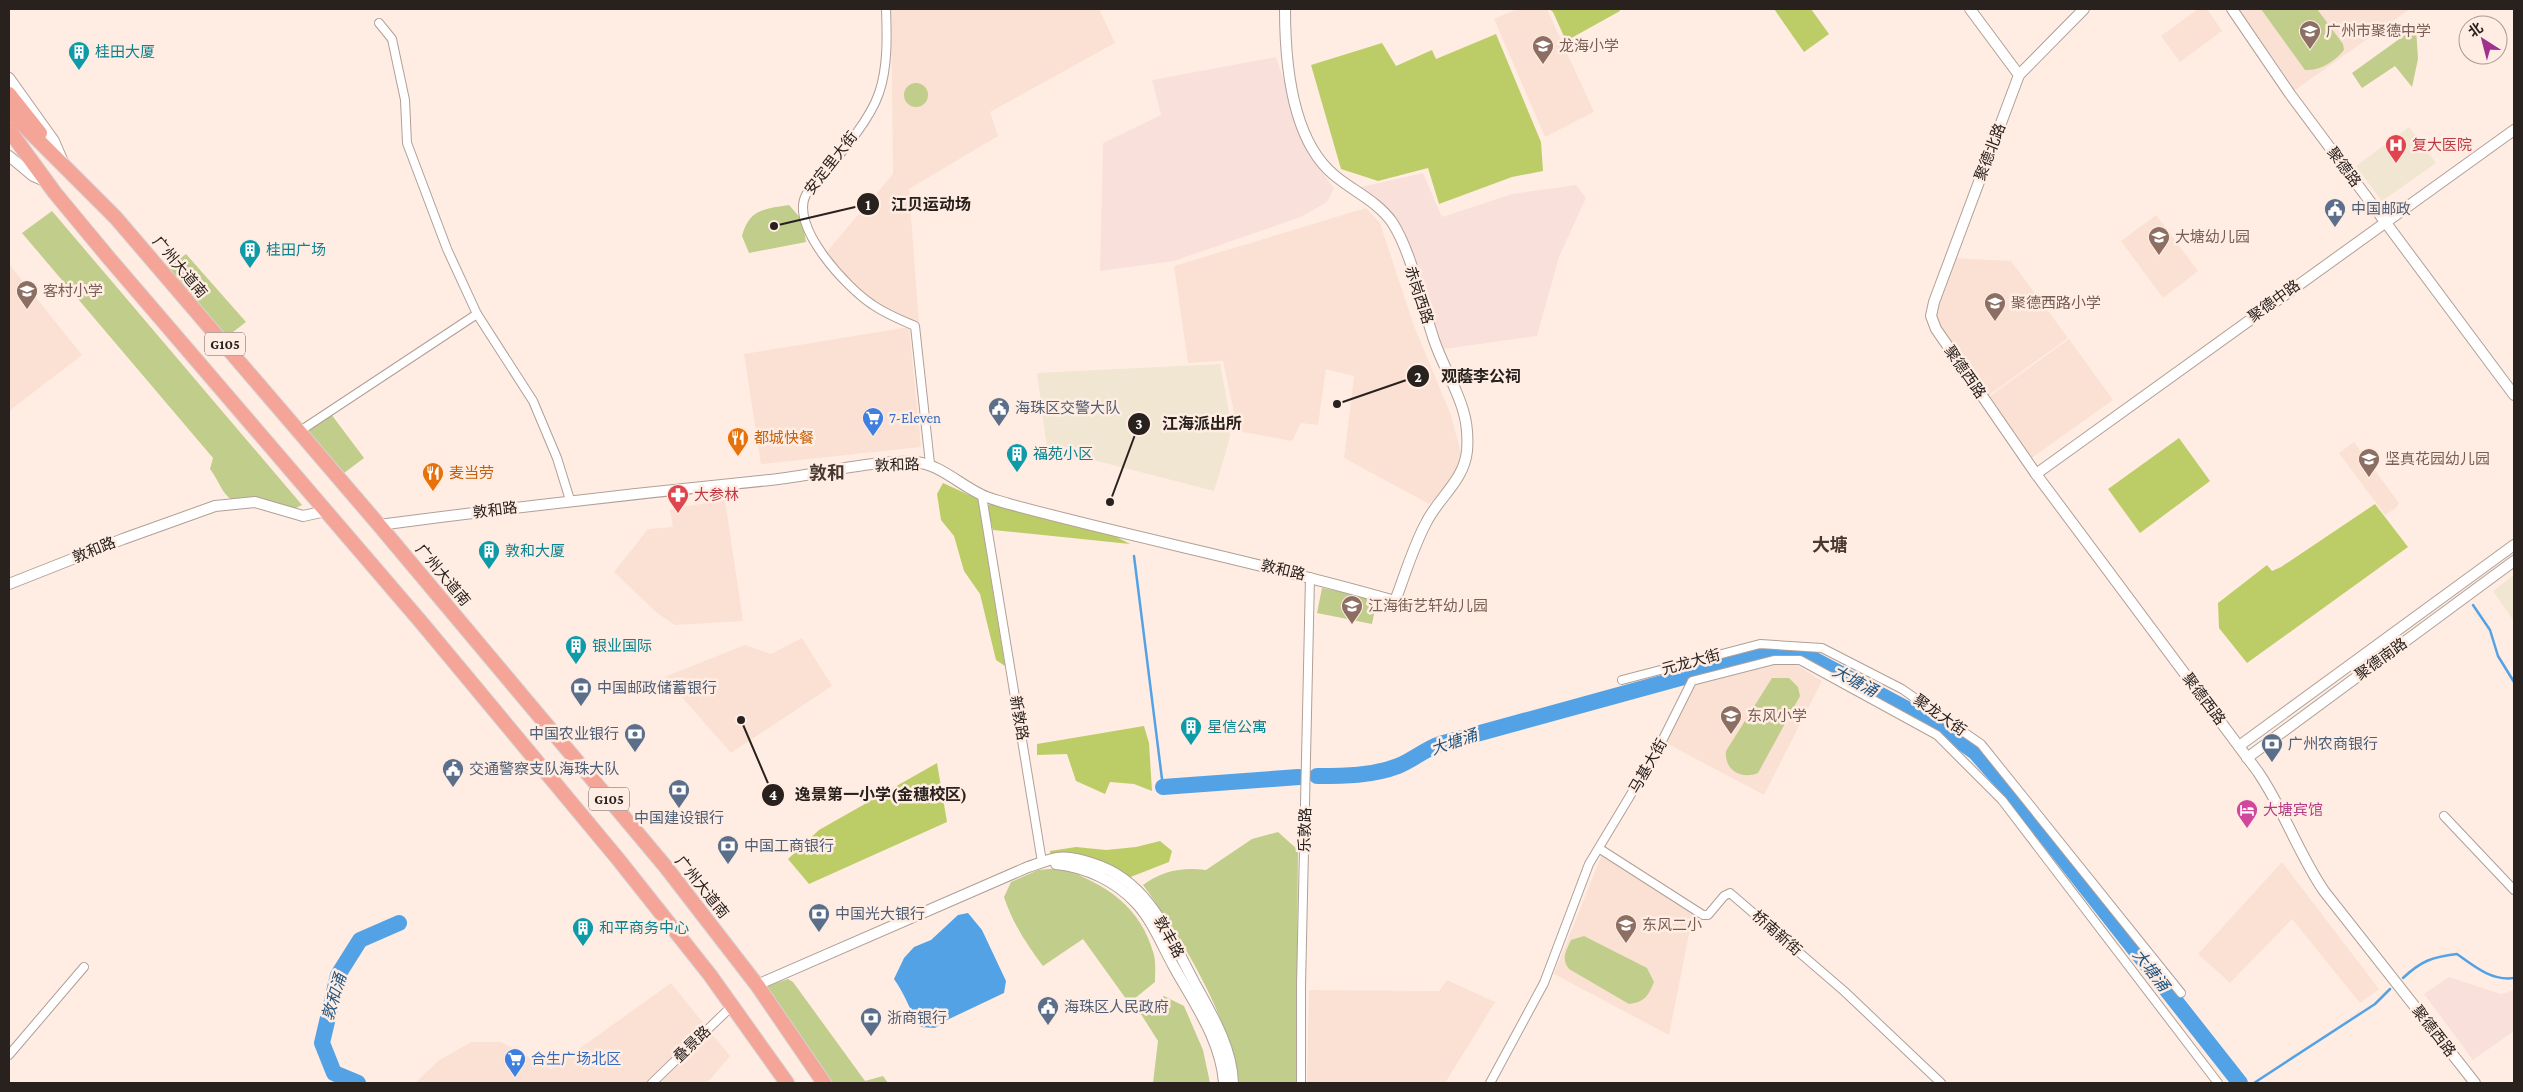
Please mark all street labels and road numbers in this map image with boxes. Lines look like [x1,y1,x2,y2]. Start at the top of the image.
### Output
street label: 聚德北路 [1971,121,2008,183]
street label: 安定里大街 [802,129,860,197]
street label: 聚德路 [2324,144,2365,190]
street label: 广州大道南 [150,232,211,301]
street label: 赤岗西路 [1402,264,1436,326]
street label: 聚德中路 [2244,276,2303,325]
road number: G105 [205,332,245,356]
street label: 聚德西路 [1941,342,1990,401]
street label: 敦和路 [874,456,920,474]
street label: 敦和路 [472,499,518,521]
street label: 敦和路 [70,534,118,566]
street label: 广州大道南 [413,540,474,609]
street label: 敦和路 [1259,557,1307,583]
street label: 聚德南路 [2351,634,2410,683]
street label: 元龙大街 [1660,646,1722,677]
street label: 聚德西路 [2180,670,2229,728]
street label: 聚龙大街 [1911,690,1970,739]
street label: 新敦路 [1007,694,1031,742]
street label: 马基大街 [1626,736,1670,796]
road number: G105 [589,788,629,811]
street label: 乐敦路 [1297,807,1313,853]
street label: 广州大道南 [672,852,733,921]
street label: 桥南新街 [1749,907,1805,959]
street label: 敦丰路 [1151,913,1187,961]
street label: 聚德西路 [2409,1002,2460,1060]
street label: 叠景路 [670,1023,714,1065]

